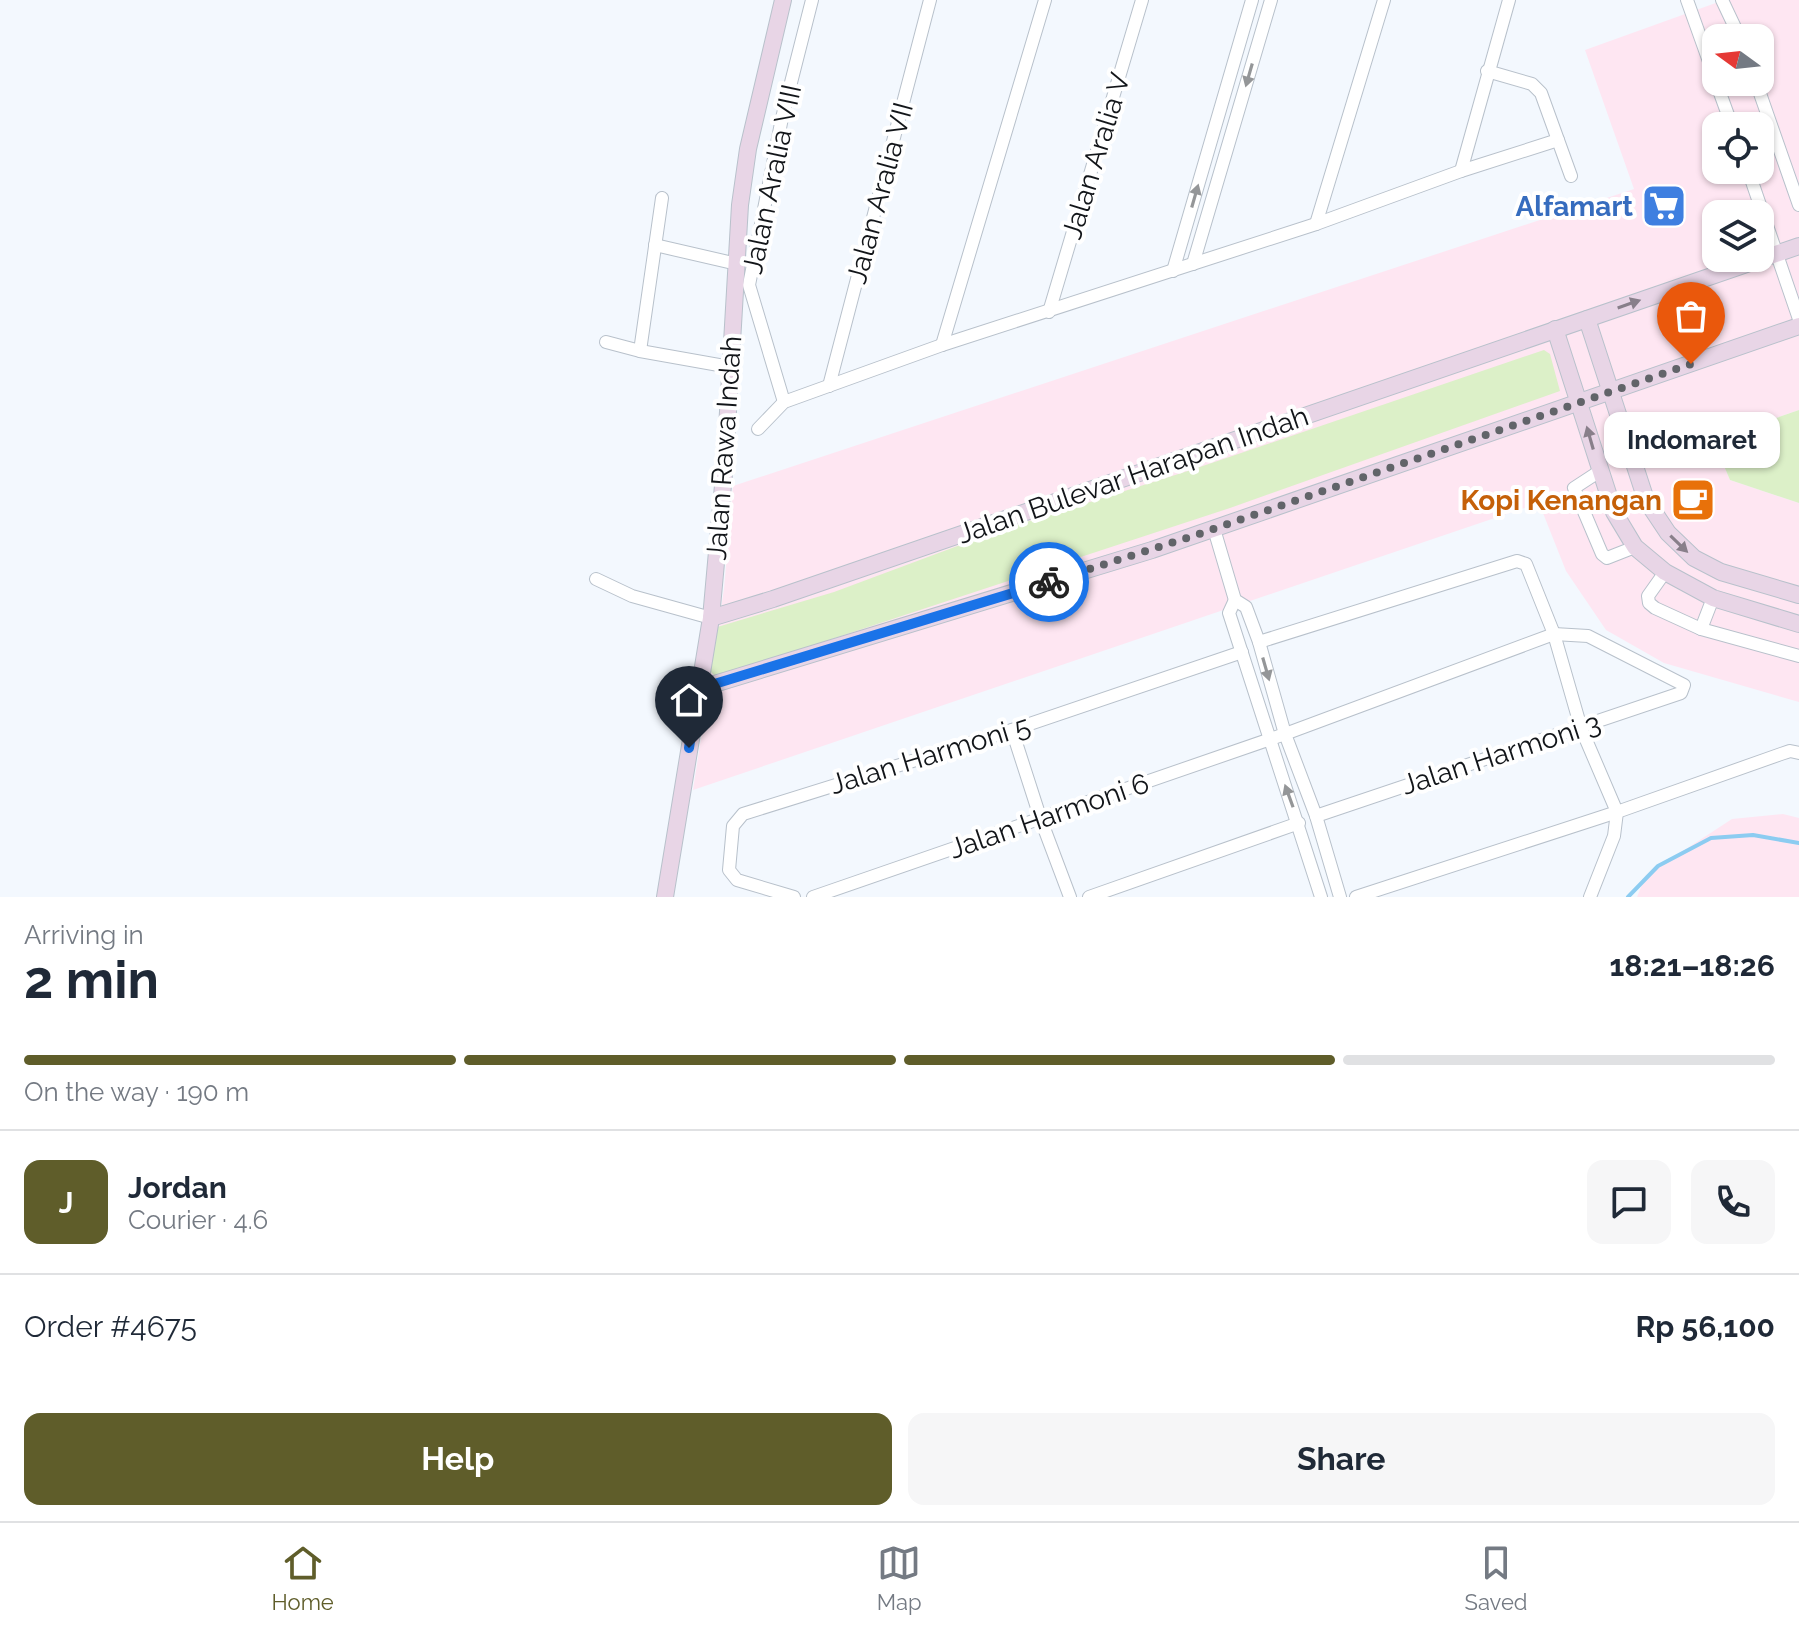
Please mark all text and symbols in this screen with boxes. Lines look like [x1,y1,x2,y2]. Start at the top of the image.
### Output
north arrow [1702,24,1774,96]
map controls [1702,24,1774,272]
one-way arrow [1242,63,1255,87]
street label: Jalan Aralia V [1055,69,1137,243]
street label: Jalan Aralia VIII [736,81,808,277]
street label: Jalan Aralia VII [840,99,920,287]
button: locate [1702,112,1774,184]
supermarket icon: Alfamart [1640,182,1688,230]
one-way arrow [1189,184,1202,208]
place label: Alfamart [1515,190,1633,223]
button: layers [1702,200,1774,272]
pin [1657,282,1725,364]
icon: bag [1669,294,1713,338]
one-way arrow [1617,297,1641,310]
street label: Jalan Rawa Indah [700,335,748,561]
street label: Jalan Bulevar Harapan Indah [953,399,1313,551]
callout: Indomaret [1603,412,1779,468]
text: Indomaret [1627,425,1757,455]
one-way arrow [1583,426,1596,450]
cafe icon: Kopi Kenangan [1669,476,1717,524]
place label: Kopi Kenangan [1460,484,1662,517]
one-way arrow [1669,534,1688,553]
courier [1009,542,1089,622]
icon: bike [1027,560,1071,604]
one-way arrow [1260,657,1273,681]
pin [655,666,723,748]
icon: home [667,678,711,722]
street label: Jalan Harmoni 3 [1397,706,1605,802]
street label: Jalan Harmoni 5 [826,709,1034,801]
street label: Jalan Harmoni 6 [945,766,1153,866]
one-way arrow [1282,784,1295,808]
text: Arriving in [24,920,144,950]
text: 18:21–18:26 [1610,948,1775,983]
text: 2 min [24,949,159,1010]
text: On the way · 190 m [24,1077,249,1107]
button: chat [1587,1160,1671,1244]
button: phone [1691,1160,1775,1244]
text: Jordan [128,1170,227,1205]
text: J [59,1185,73,1220]
text: Courier · 4.6 [128,1205,268,1235]
text: Order #4675 [24,1309,197,1344]
text: Rp 56,100 [1636,1309,1775,1344]
button: Help [24,1413,892,1505]
button: Share [908,1413,1775,1505]
tab: Home [272,1541,334,1615]
tab: Map [877,1541,922,1615]
tab: Saved [1465,1541,1527,1615]

